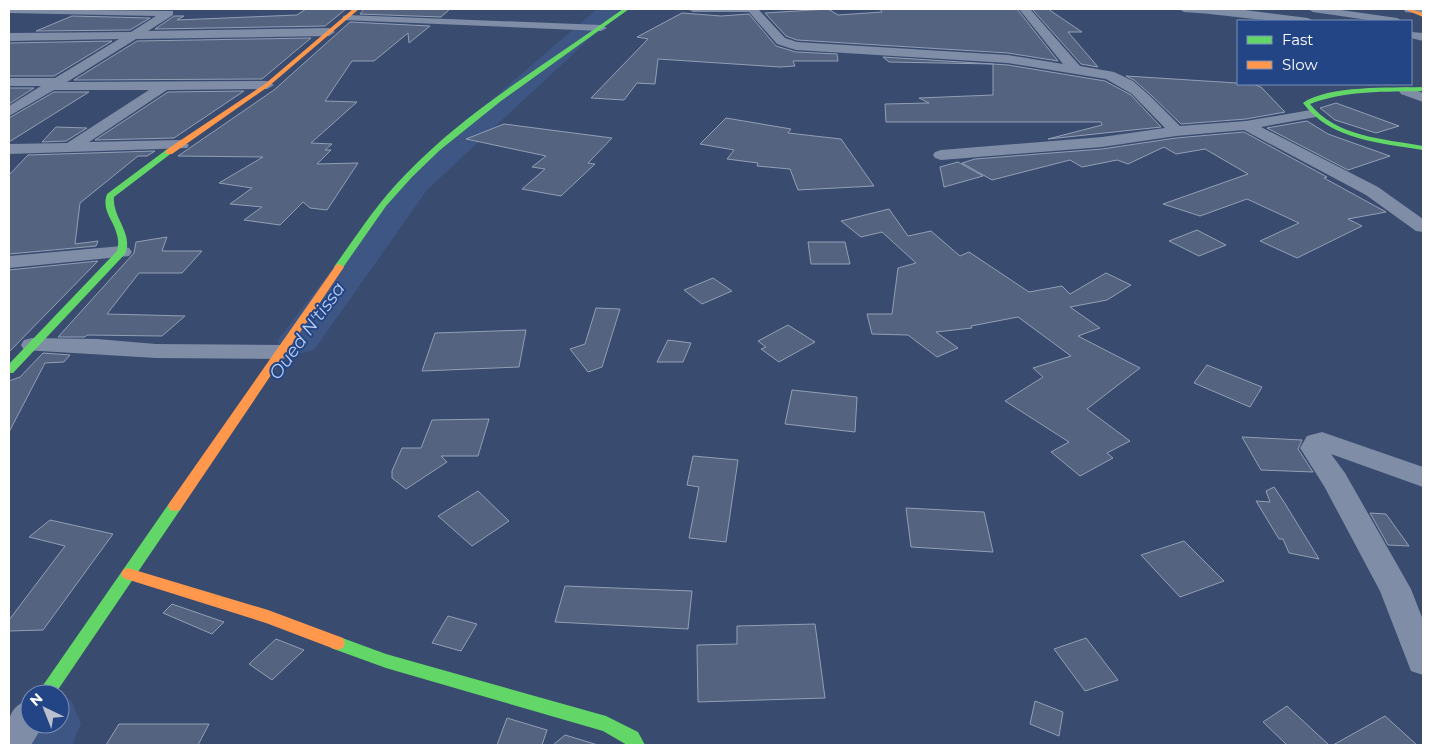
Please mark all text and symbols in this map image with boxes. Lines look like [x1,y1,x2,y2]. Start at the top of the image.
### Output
legend [1237,20,1412,85]
text: Fast [1282,30,1313,49]
text: Slow [1282,55,1318,74]
water label: Oued N'tissa [264,278,350,384]
north arrow [20,684,70,734]
text: N [26,689,46,710]

